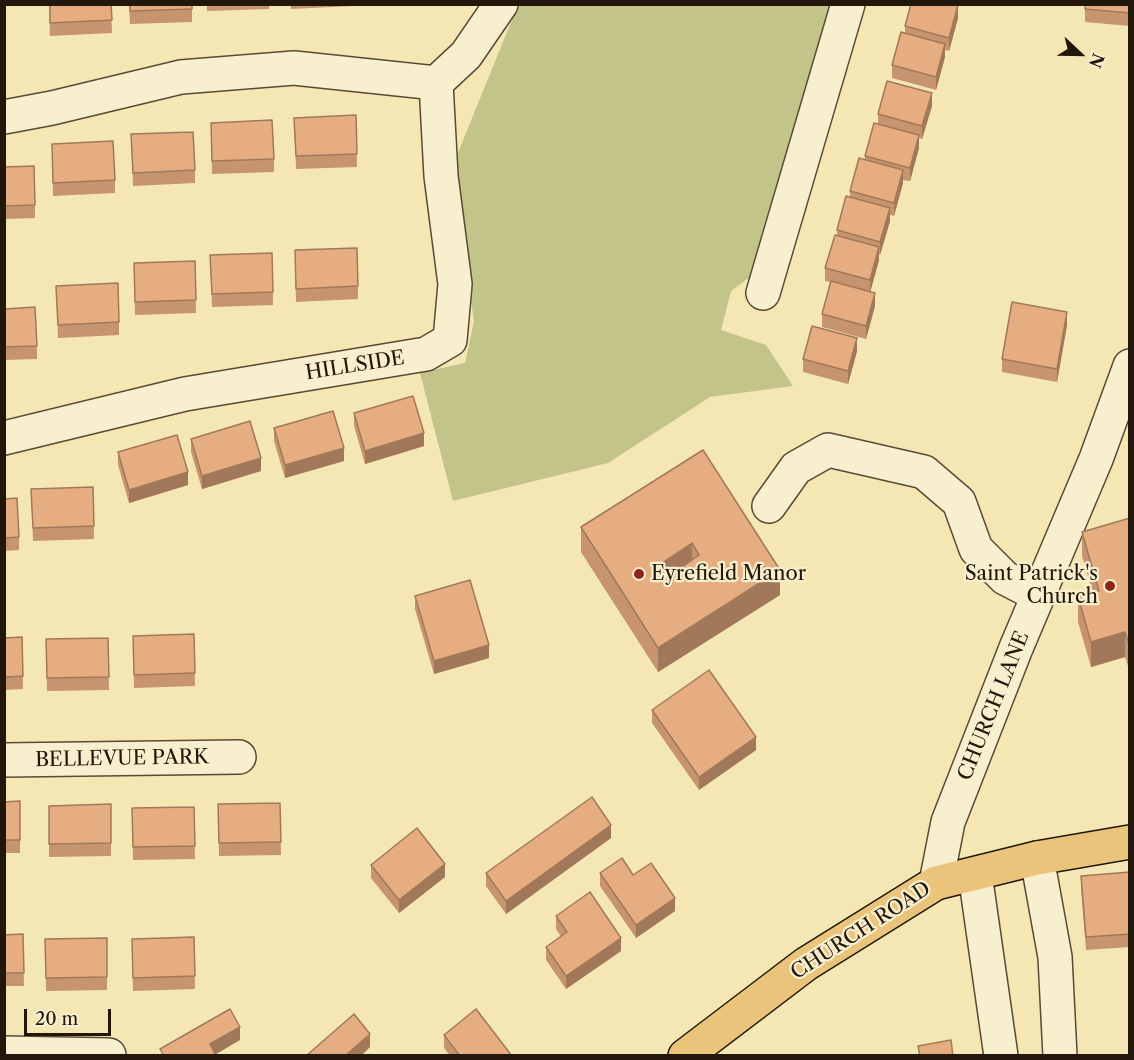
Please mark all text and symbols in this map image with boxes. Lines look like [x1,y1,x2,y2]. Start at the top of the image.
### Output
north arrow [1050,24,1110,84]
text: N [1085,51,1109,71]
street label: HILLSIDE [304,346,406,386]
place label: Eyrefield Manor [651,562,806,586]
place label: Saint Patrick's Church [965,562,1098,609]
marker: Eyrefield Manor [632,567,646,581]
marker: Saint Patrick's Church [1103,579,1117,593]
street label: CHURCH LANE [953,628,1035,784]
street label: BELLEVUE PARK [35,745,209,773]
street label: CHURCH ROAD [787,877,935,985]
scale bar [27,997,114,1035]
text: 20 m [35,1008,78,1030]

